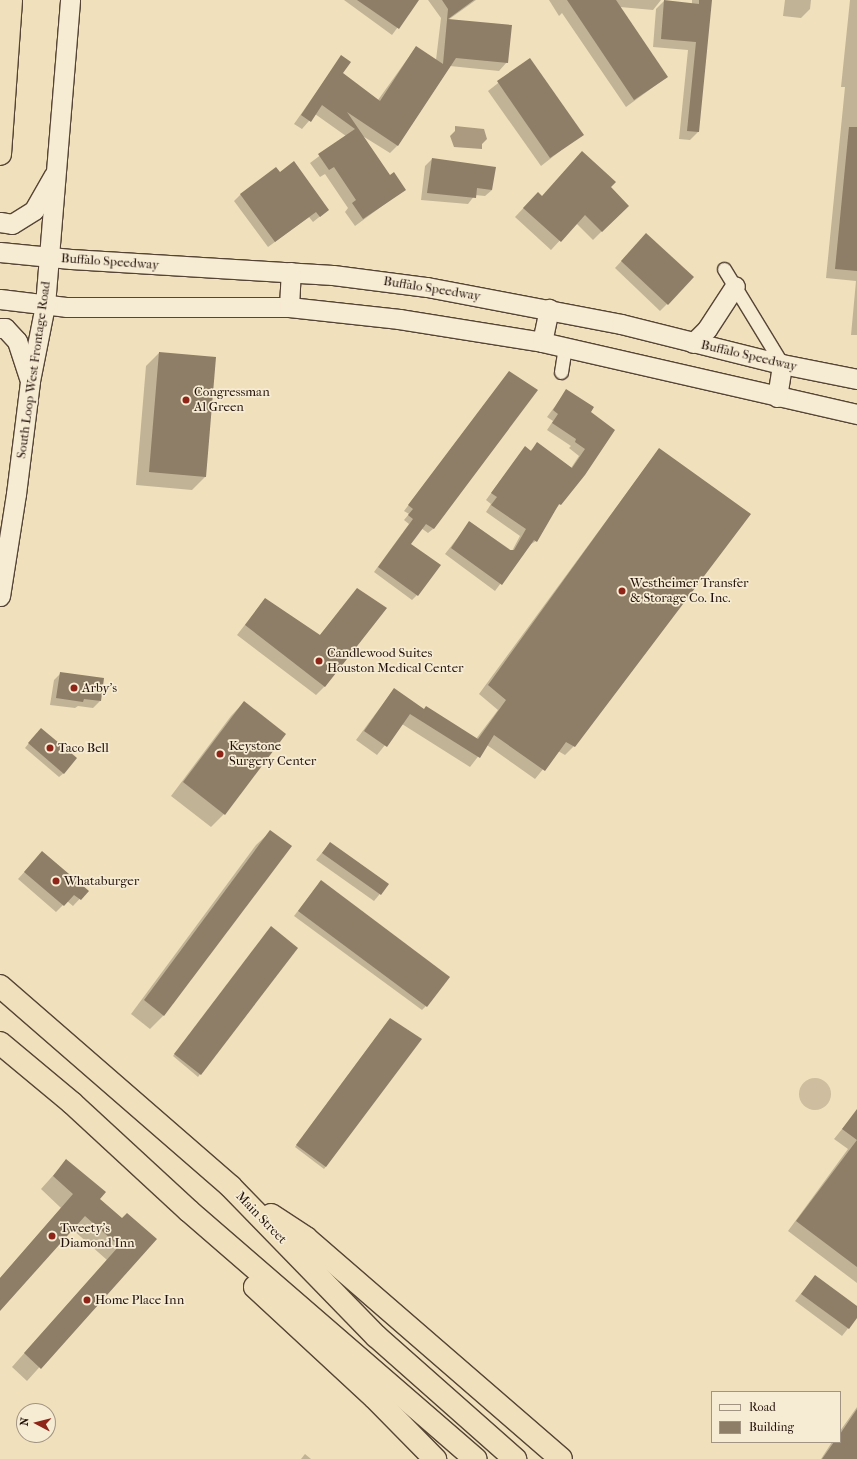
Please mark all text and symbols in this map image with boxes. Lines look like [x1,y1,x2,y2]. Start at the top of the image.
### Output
street label: Buffalo Speedway [60,251,160,273]
street label: Buffalo Speedway [382,274,482,304]
street label: South Loop West Frontage Road [14,280,54,460]
street label: Buffalo Speedway [699,337,799,375]
place label: Congressman Al Green [194,385,270,416]
marker: Congressman Al Green [181,395,191,405]
place label: Westheimer Transfer & Storage Co. Inc. [630,576,749,607]
marker: Westheimer Transfer & Storage Co. Inc. [617,586,627,596]
place label: Candlewood Suites Houston Medical Center [327,646,464,677]
marker: Candlewood Suites Houston Medical Center [314,656,324,666]
place label: Arby's [82,680,117,696]
marker: Arby's [69,683,79,693]
place label: Keystone Surgery Center [229,739,316,770]
place label: Taco Bell [58,740,109,756]
marker: Taco Bell [45,743,55,753]
marker: Keystone Surgery Center [214,748,226,760]
place label: Whataburger [64,873,139,889]
marker: Whataburger [51,876,61,886]
street label: Main Street [232,1189,290,1247]
place label: Tweety's Diamond Inn [60,1221,135,1252]
marker: Tweety's Diamond Inn [47,1231,57,1241]
place label: Home Place Inn [95,1292,184,1308]
marker: Home Place Inn [82,1295,92,1305]
legend [711,1391,841,1443]
text: Road [749,1400,776,1414]
north arrow [16,1403,56,1443]
text: N [18,1417,32,1427]
text: Building [749,1420,794,1434]

